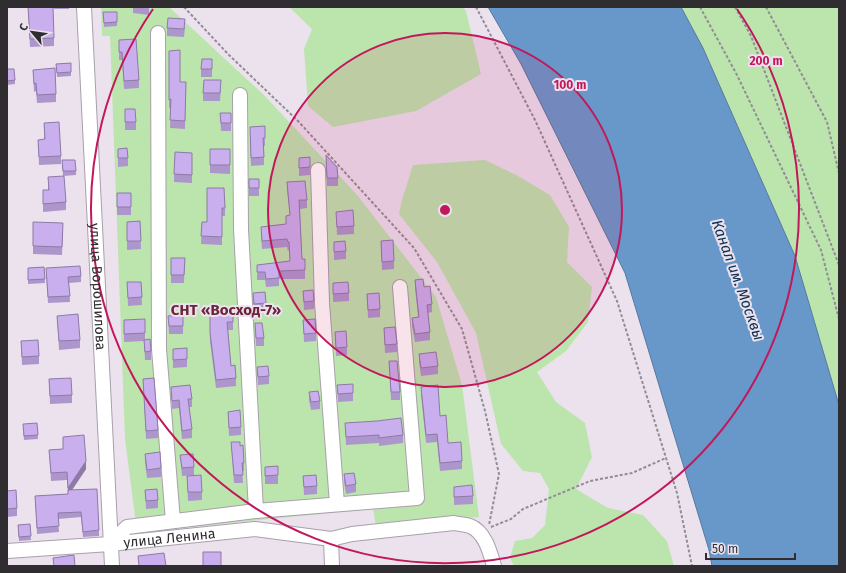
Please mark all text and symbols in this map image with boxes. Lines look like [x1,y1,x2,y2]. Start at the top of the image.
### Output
north arrow [12,12,52,52]
text: С [16,21,31,33]
text: 200 m [749,54,783,68]
text: 100 m [554,78,586,92]
centre of rings [438,203,452,217]
water label: Канал им. Москвы [708,217,768,343]
street label: улица Ворошилова [86,223,109,351]
district label: СНТ «Восход-7» [171,301,281,319]
street label: улица Ленина [123,525,216,552]
scale bar [706,535,795,561]
text: 50 m [712,542,738,556]

